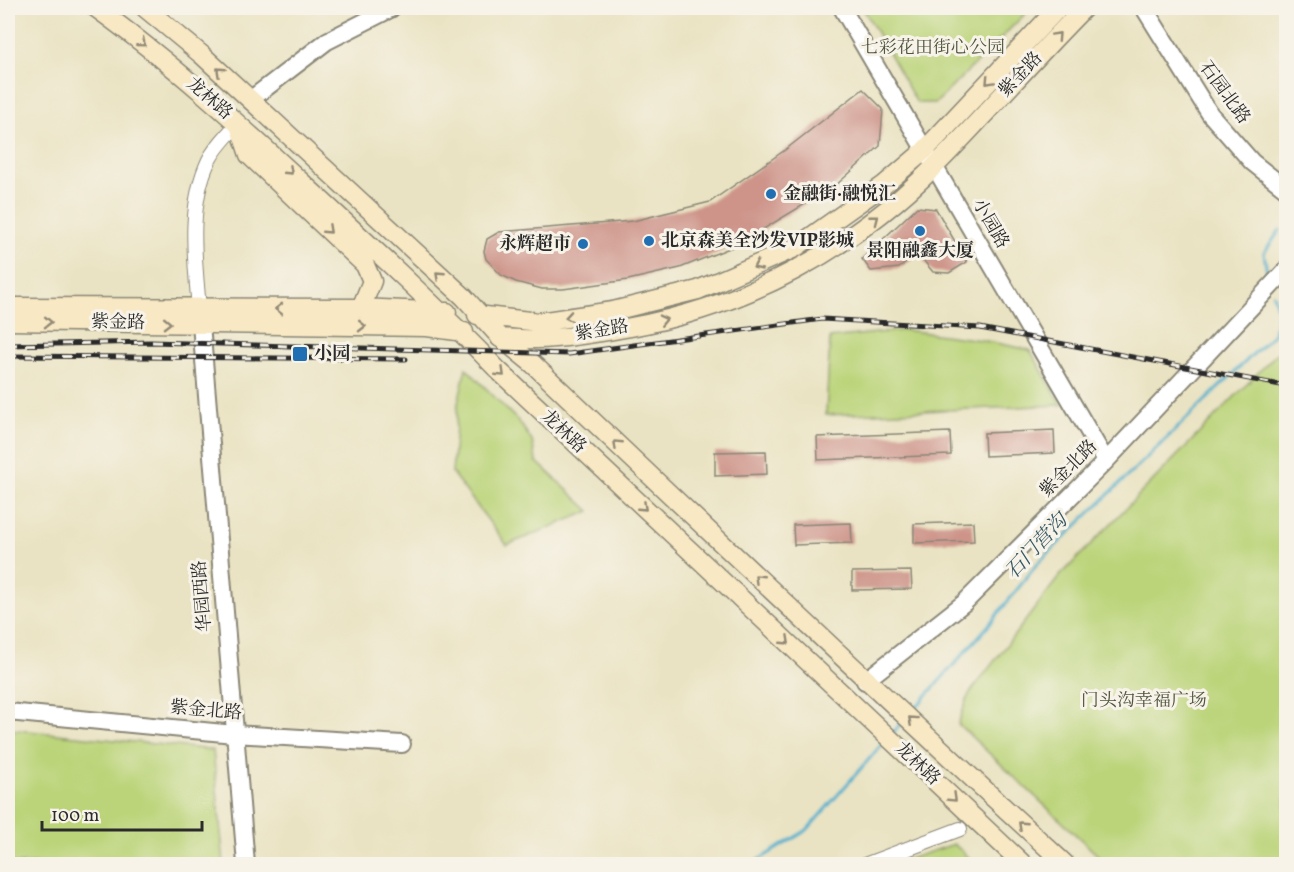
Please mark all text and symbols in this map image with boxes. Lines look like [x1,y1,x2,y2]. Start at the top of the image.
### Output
one-way arrow [1050,32,1061,43]
one-way arrow [136,35,147,46]
park label: 七彩花田街心公园 [861,36,1005,61]
street label: 紫金路 [993,47,1049,103]
street label: 石园北路 [1193,57,1255,129]
one-way arrow [216,67,226,78]
street label: 龙林路 [180,72,238,126]
one-way arrow [986,74,997,85]
one-way arrow [283,164,293,175]
place label: 金融街·融悦汇 [783,182,896,207]
marker: 金融街·融悦汇 [764,187,778,201]
street label: 小园路 [966,194,1014,254]
one-way arrow [868,215,879,226]
one-way arrow [322,223,332,234]
marker: 景阳融鑫大厦 [913,224,927,238]
place label: 北京森美全沙发VIP影城 [661,229,854,254]
place label: 永辉超市 [499,232,571,257]
marker: 北京森美全沙发VIP影城 [642,234,656,248]
marker: 永辉超市 [576,237,590,251]
place label: 景阳融鑫大厦 [866,239,974,264]
one-way arrow [752,259,763,271]
one-way arrow [436,271,446,282]
one-way arrow [274,303,283,315]
street label: 紫金路 [91,310,145,336]
one-way arrow [565,311,574,323]
street label: 紫金路 [573,314,631,348]
one-way arrow [658,315,668,328]
one-way arrow [43,316,52,328]
one-way arrow [163,317,172,329]
one-way arrow [358,320,367,332]
place label: 小园 [314,342,350,367]
marker: 小园 [291,345,309,363]
one-way arrow [494,366,505,377]
street label: 龙林路 [535,404,591,460]
street label: 紫金北路 [1035,435,1103,503]
one-way arrow [613,440,624,451]
one-way arrow [637,500,647,511]
water label: 石门营沟 [999,506,1077,586]
street label: 华园西路 [187,559,219,633]
one-way arrow [754,575,765,586]
one-way arrow [778,633,789,644]
park label: 门头沟幸福广场 [1081,689,1207,714]
street label: 紫金北路 [169,695,243,727]
one-way arrow [908,716,919,727]
street label: 龙林路 [889,736,945,792]
one-way arrow [946,791,957,802]
scale bar [42,794,202,832]
text: 100 m [51,804,100,829]
one-way arrow [1018,821,1029,832]

